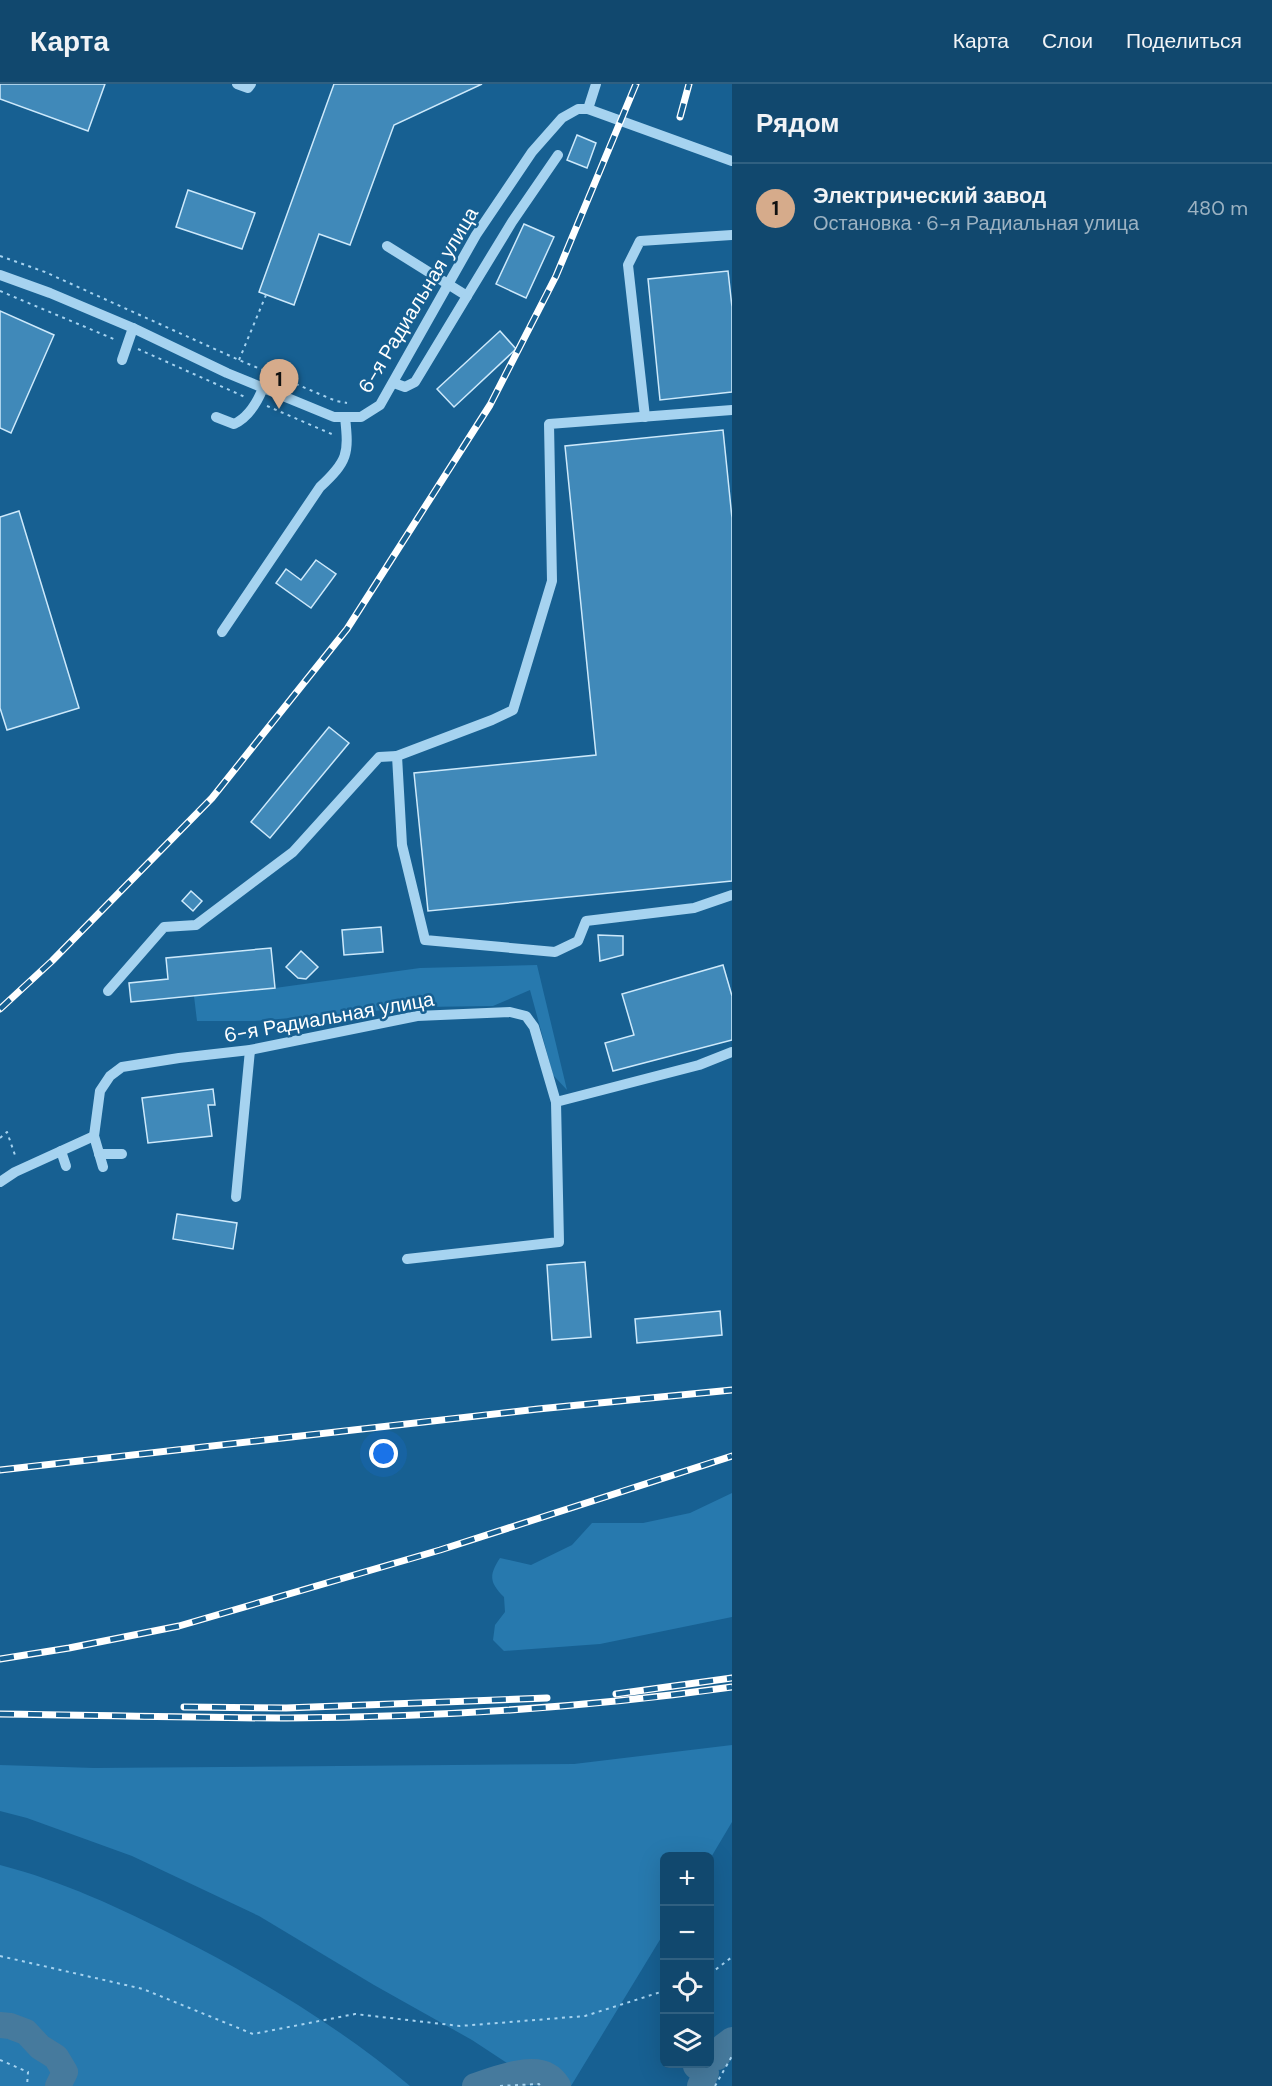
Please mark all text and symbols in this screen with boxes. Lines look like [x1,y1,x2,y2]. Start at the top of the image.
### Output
text: Карта [30,23,109,60]
text: Карта [953,27,1009,55]
text: Слои [1042,27,1093,55]
text: Поделиться [1126,27,1242,55]
text: Рядом [756,106,839,140]
text: Электрический завод [813,181,1046,210]
text: 1 [772,195,779,221]
text: 480 m [1187,195,1248,221]
street label: 6-я Радиальная улица [352,201,484,398]
text: Остановка · 6-я Радиальная улица [813,210,1139,236]
pin: 1 [260,360,298,409]
street label: 6-я Радиальная улица [222,986,437,1048]
your location [369,1439,398,1468]
map controls [660,1852,714,2068]
button: + [660,1852,714,1906]
button: − [660,1906,714,1960]
button: locate [660,1960,714,2014]
button: layers [660,2014,714,2068]

